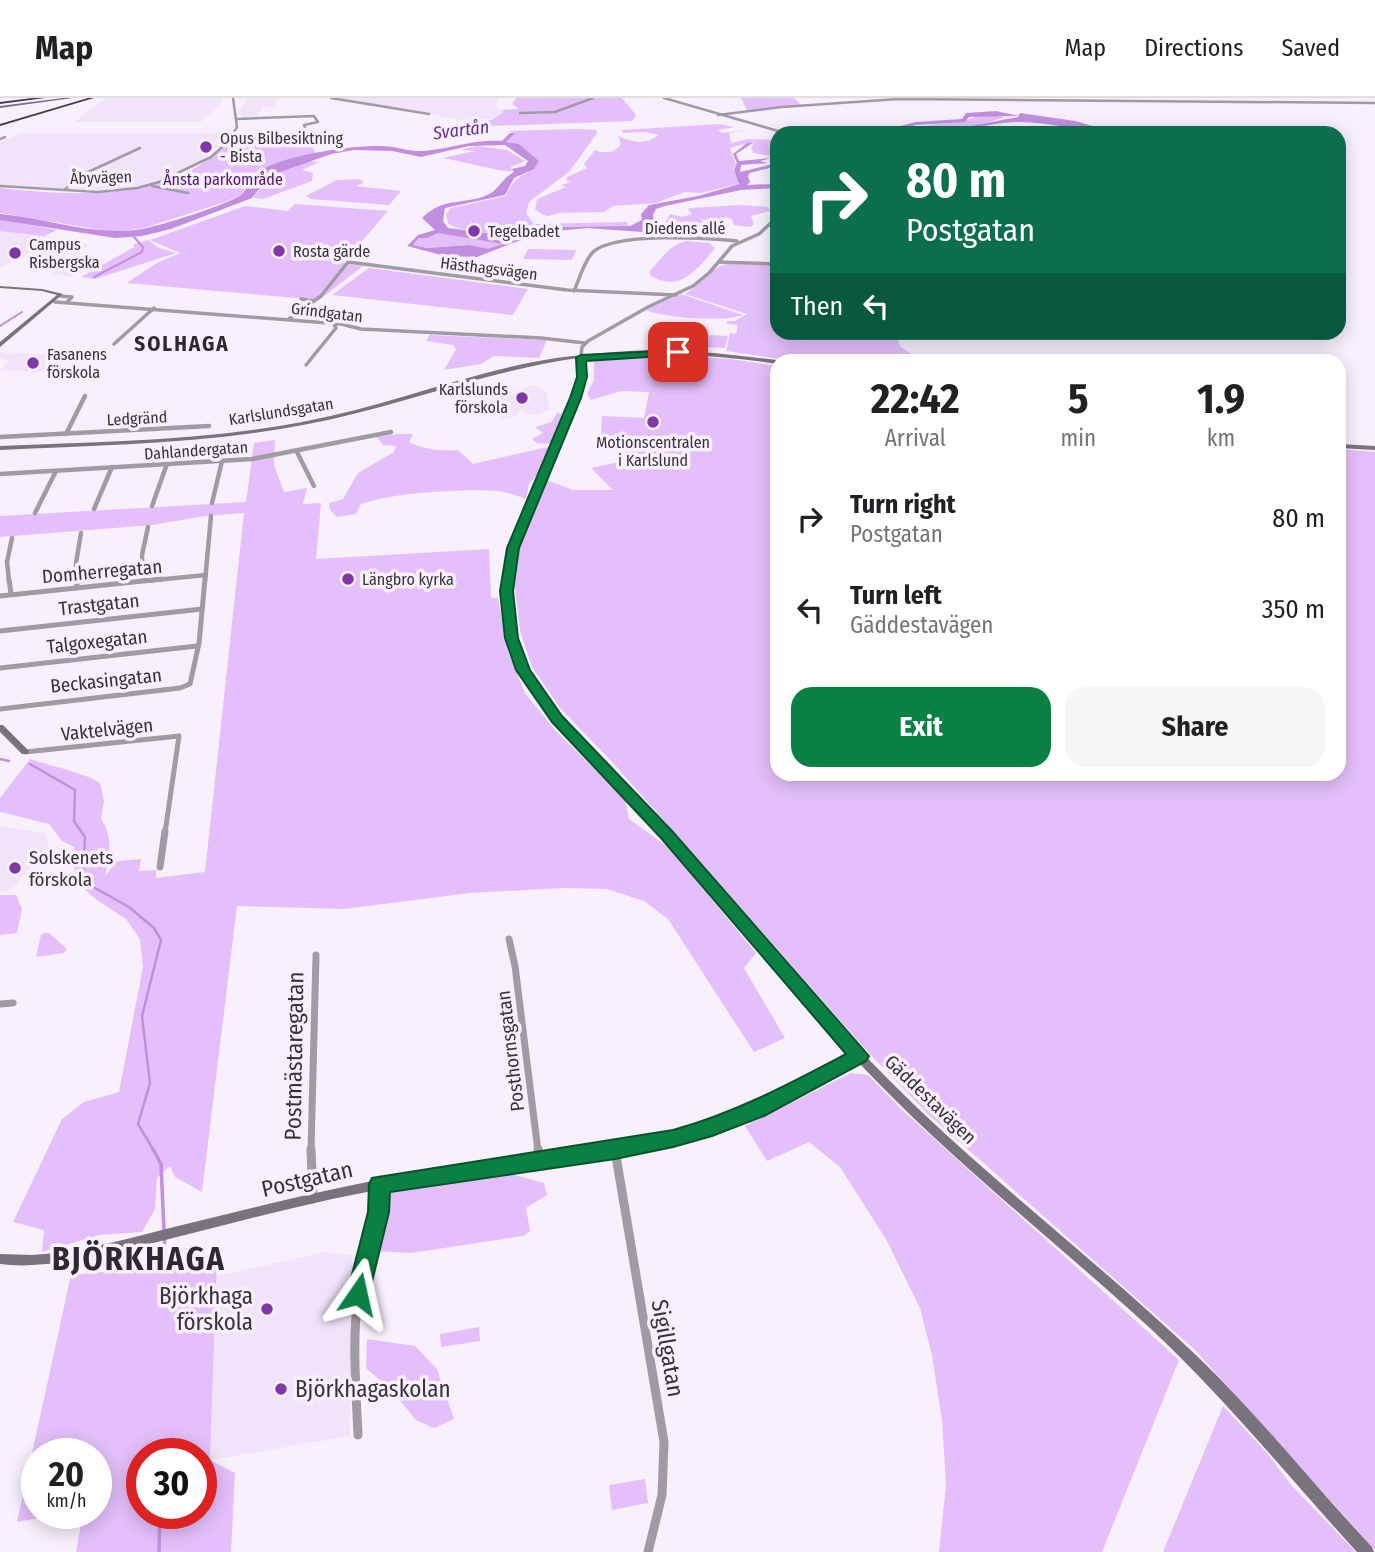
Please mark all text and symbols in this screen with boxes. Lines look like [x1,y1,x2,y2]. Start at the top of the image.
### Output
text: Map [35,28,93,68]
text: Map [1065,34,1106,62]
text: Directions [1144,34,1243,62]
text: Saved [1281,34,1340,62]
water label: Svartån [431,116,490,144]
place label: Opus Bilbesiktning - Bista [220,129,343,166]
marker: Opus Bilbesiktning - Bista [198,139,214,155]
text: 80 m [906,151,1006,210]
icon: right [791,154,882,245]
street label: Åbyvägen [70,166,132,188]
park label: Ånsta parkområde [163,169,283,189]
text: Postgatan [906,211,1035,249]
street label: Diedens allé [645,219,725,238]
place label: Tegelbadet [488,222,561,241]
marker: Tegelbadet [466,223,482,239]
place label: Campus Risbergska [29,235,100,272]
place label: Rosta gärde [293,242,370,261]
marker: Rosta gärde [271,243,287,259]
marker: Campus Risbergska [7,245,23,261]
street label: Hästhagsvägen [439,253,539,284]
icon: left [857,287,895,325]
text: Then [791,291,843,322]
street label: Grindgatan [290,299,364,326]
pin [648,322,708,382]
district label: SOLHAGA [134,331,230,357]
icon: arrive [659,333,697,371]
place label: Fasanens förskola [47,345,107,382]
marker: Fasanens förskola [25,355,41,371]
text: 22:42 [871,374,960,424]
text: 5 [1068,374,1089,424]
text: 1.9 [1197,374,1245,424]
place label: Karlslunds förskola [439,380,508,417]
marker: Karlslunds förskola [514,390,530,406]
street label: Karlslundsgatan [227,394,335,429]
street label: Ledgränd [106,407,168,430]
marker: Motionscentralen i Karlslund [645,414,661,430]
text: Arrival [885,424,946,452]
text: min [1061,424,1096,452]
text: km [1207,424,1235,452]
place label: Motionscentralen i Karlslund [596,433,710,470]
street label: Dahlandergatan [143,437,249,464]
text: Turn right [850,489,956,520]
icon: right [791,500,829,538]
text: 80 m [1272,503,1325,534]
text: Postgatan [850,520,943,548]
street label: Domherregatan [41,555,163,588]
place label: Längbro kyrka [362,570,454,589]
marker: Längbro kyrka [340,571,356,587]
text: Turn left [850,580,942,611]
street label: Trastgatan [58,589,140,620]
icon: left [791,591,829,629]
text: 350 m [1262,594,1325,625]
text: Gäddestavägen [850,611,993,639]
street label: Talgoxegatan [45,625,149,658]
street label: Beckasingatan [49,663,163,698]
button: Exit [791,687,1051,767]
button: Share [1065,687,1325,767]
street label: Vaktelvägen [60,713,154,746]
place label: Solskenets förskola [29,846,113,891]
marker: Solskenets förskola [7,860,23,876]
street label: Postmästaregatan [279,971,309,1141]
street label: Posthornsgatan [492,989,529,1113]
street label: Gäddestavägen [880,1050,981,1149]
street label: Postgatan [259,1155,355,1203]
district label: BJÖRKHAGA [52,1239,226,1278]
position arrow [321,1257,395,1331]
place label: Björkhaga förskola [159,1282,253,1336]
street label: Sigillgatan [646,1297,690,1399]
marker: Björkhaga förskola [259,1301,275,1317]
place label: Björkhagaskolan [295,1375,451,1403]
marker: Björkhagaskolan [273,1381,289,1397]
speed limit sign: 30 [126,1438,217,1529]
text: 20 [49,1453,84,1495]
text: km/h [46,1490,87,1512]

